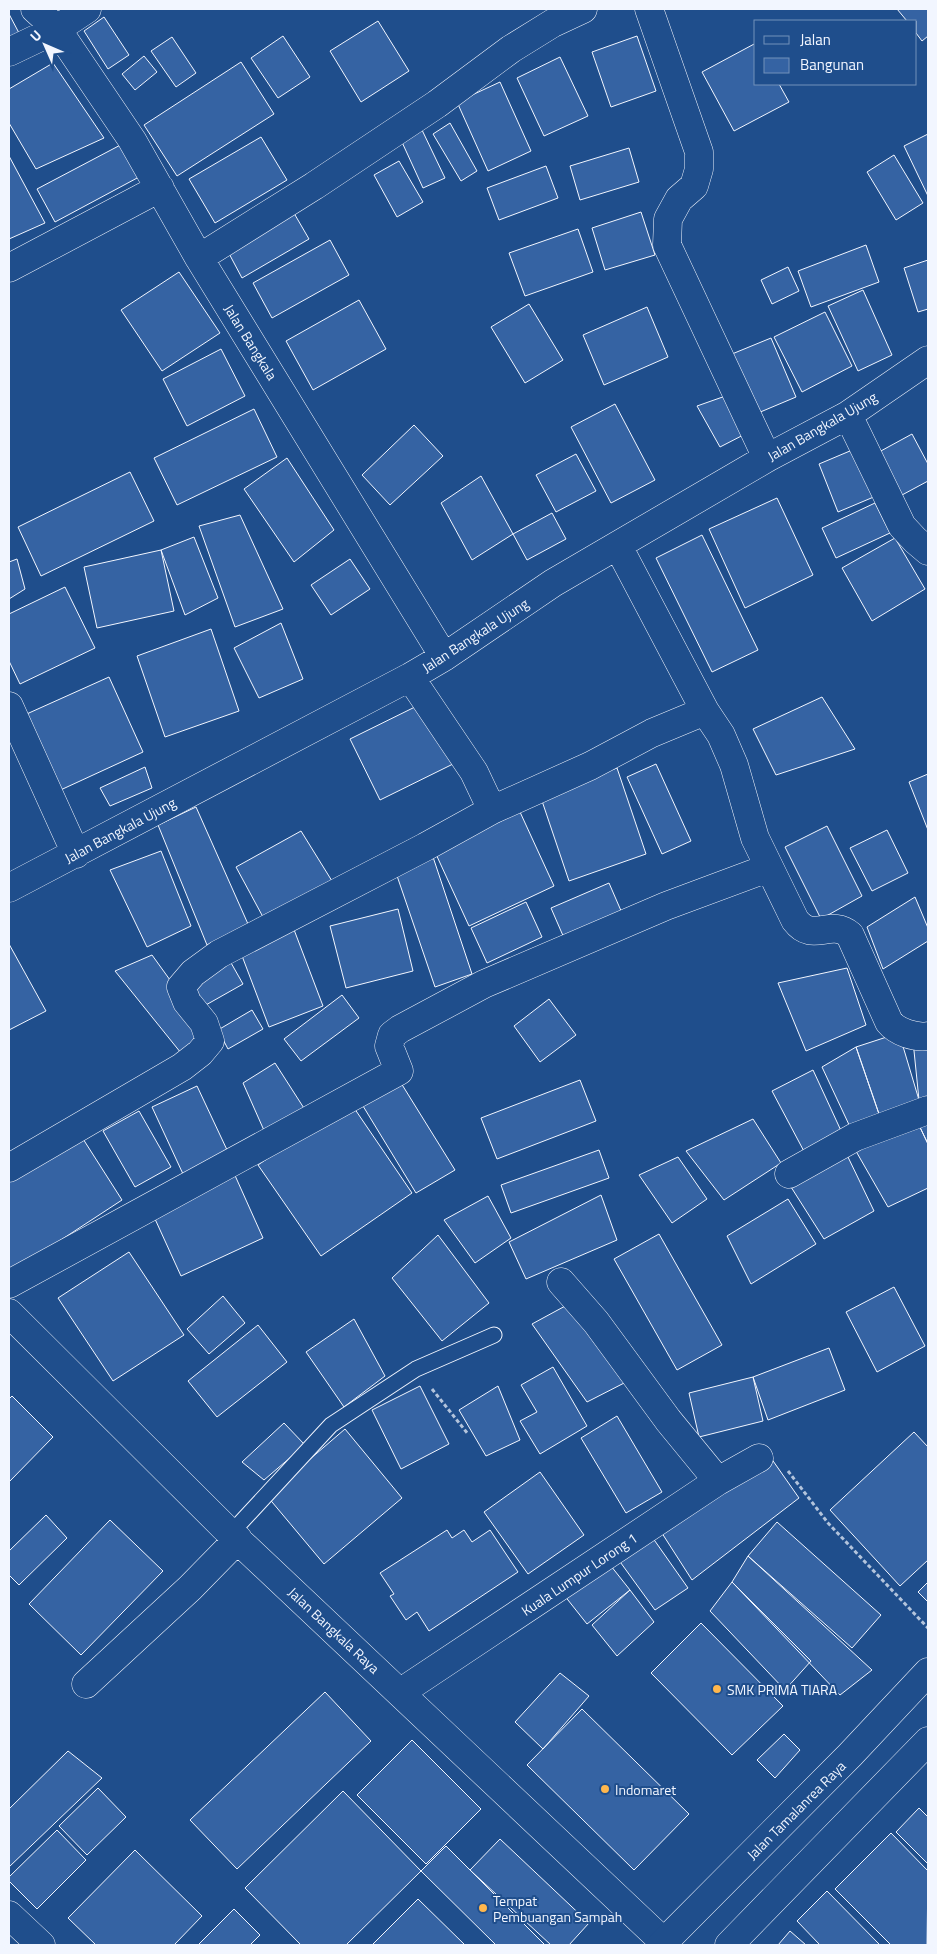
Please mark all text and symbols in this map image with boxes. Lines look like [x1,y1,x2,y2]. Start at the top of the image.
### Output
north arrow [20,20,70,70]
legend [754,20,917,85]
text: U [25,25,46,46]
text: Jalan [800,28,831,51]
text: Bangunan [800,53,864,76]
street label: Jalan Bangkala [219,300,283,384]
street label: Jalan Bangkala Ujung [763,386,881,466]
street label: Jalan Bangkala Ujung [417,593,533,677]
street label: Jalan Bangkala Ujung [61,792,179,868]
street label: Kuala Lumpur Lorong 1 [517,1527,641,1621]
street label: Jalan Bangkala Raya [284,1582,384,1678]
place label: SMK PRIMA TIARA [727,1679,838,1700]
marker: SMK PRIMA TIARA [711,1683,723,1695]
street label: Jalan Tamalanrea Raya [742,1756,850,1864]
place label: Indomaret [615,1779,676,1800]
marker: Indomaret [599,1783,611,1795]
place label: Tempat Pembuangan Sampah [493,1890,622,1927]
marker: Tempat Pembuangan Sampah [477,1902,489,1914]

